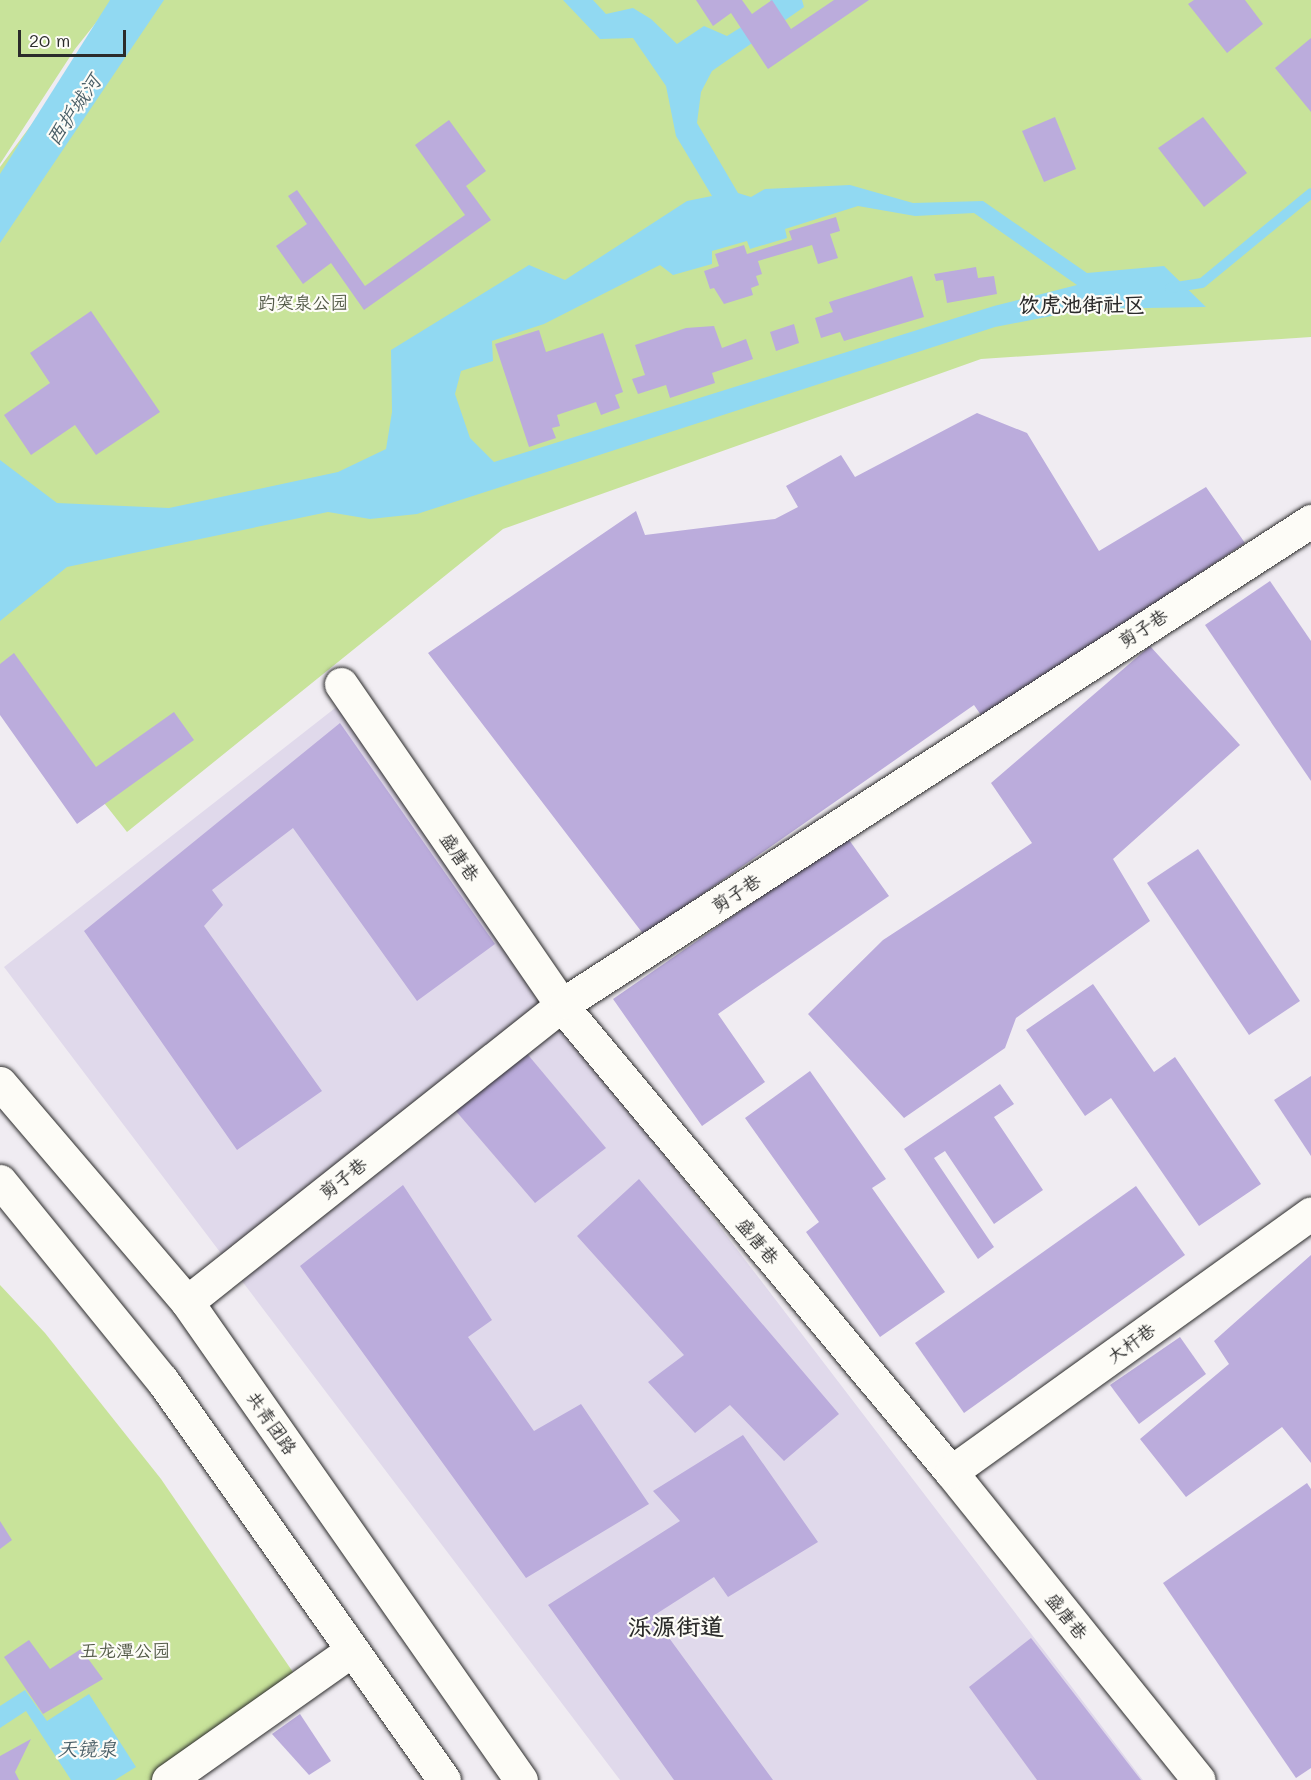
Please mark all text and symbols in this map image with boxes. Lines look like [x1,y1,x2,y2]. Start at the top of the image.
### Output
scale bar [21,18,129,56]
text: 20 m [29,28,70,52]
water label: 西护城河 [41,70,105,150]
park label: 趵突泉公园 [258,291,348,313]
district label: 饮虎池街社区 [1019,291,1145,317]
street label: 剪子巷 [1114,604,1172,652]
street label: 盛唐巷 [436,829,484,885]
street label: 剪子巷 [707,869,765,917]
street label: 剪子巷 [315,1153,371,1203]
street label: 盛唐巷 [732,1213,784,1269]
street label: 大杆巷 [1103,1318,1159,1368]
street label: 共青团路 [243,1387,301,1459]
street label: 盛唐巷 [1042,1588,1092,1644]
district label: 泺源街道 [628,1612,724,1640]
park label: 五龙潭公园 [80,1639,170,1661]
water label: 天镜泉 [57,1736,117,1760]

